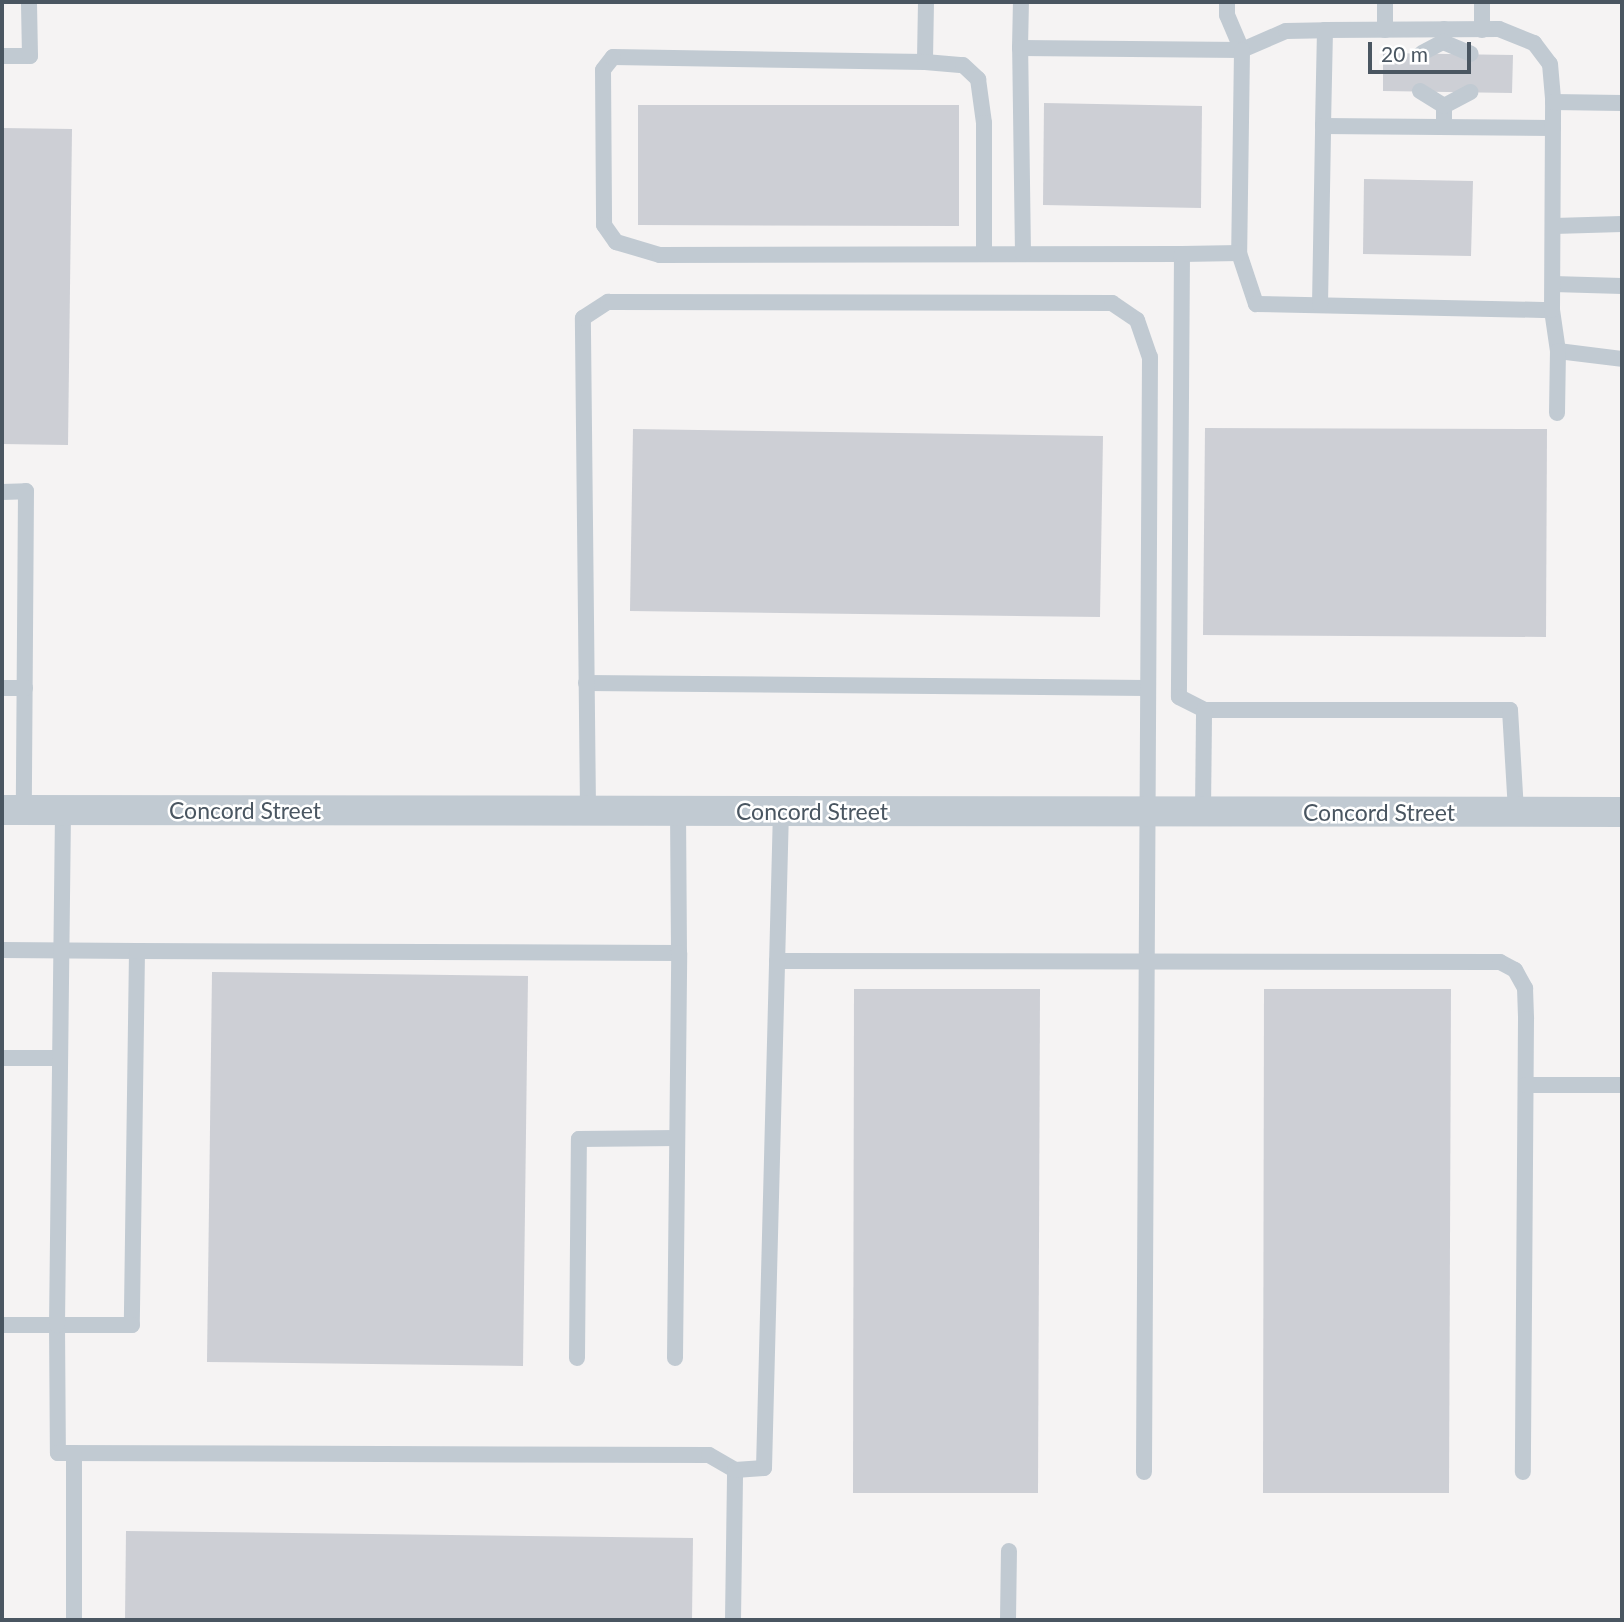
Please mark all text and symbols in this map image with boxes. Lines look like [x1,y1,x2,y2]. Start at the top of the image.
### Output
scale bar [1372,28,1475,72]
text: 20 m [1381,41,1428,66]
street label: Concord Street [169,796,321,824]
street label: Concord Street [736,797,888,825]
street label: Concord Street [1303,798,1455,826]

